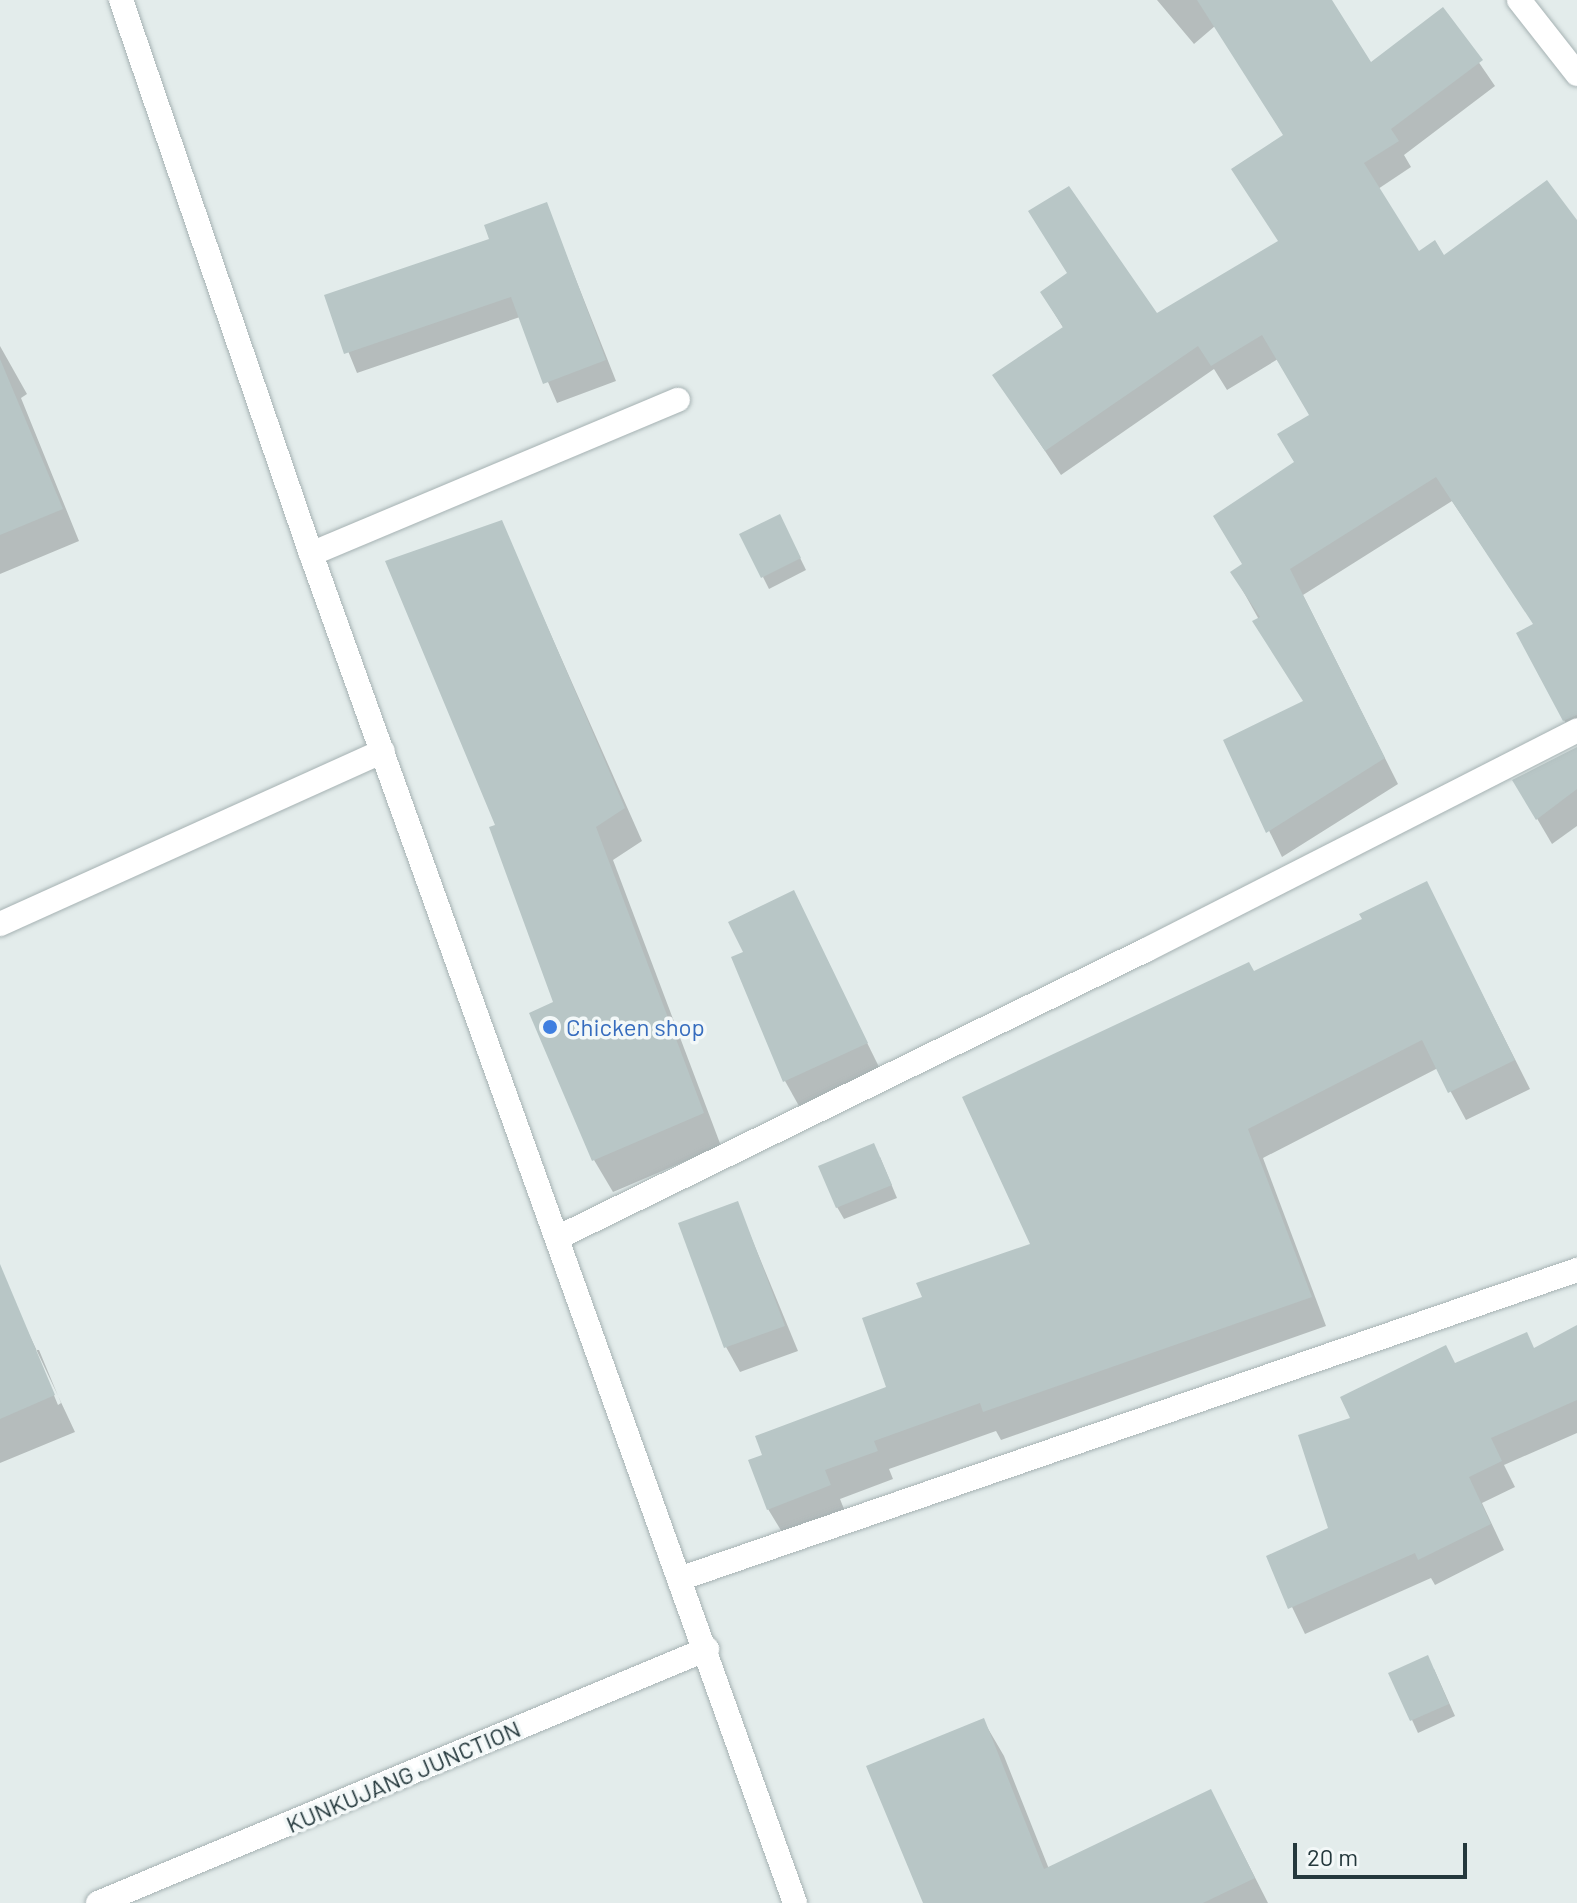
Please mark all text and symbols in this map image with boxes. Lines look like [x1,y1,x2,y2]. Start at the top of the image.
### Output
place label: Chicken shop [566,1013,705,1041]
marker: Chicken shop [541,1018,559,1036]
street label: KUNKUJANG JUNCTION [282,1714,524,1838]
scale bar [1297,1827,1471,1877]
text: 20 m [1307,1842,1358,1871]

